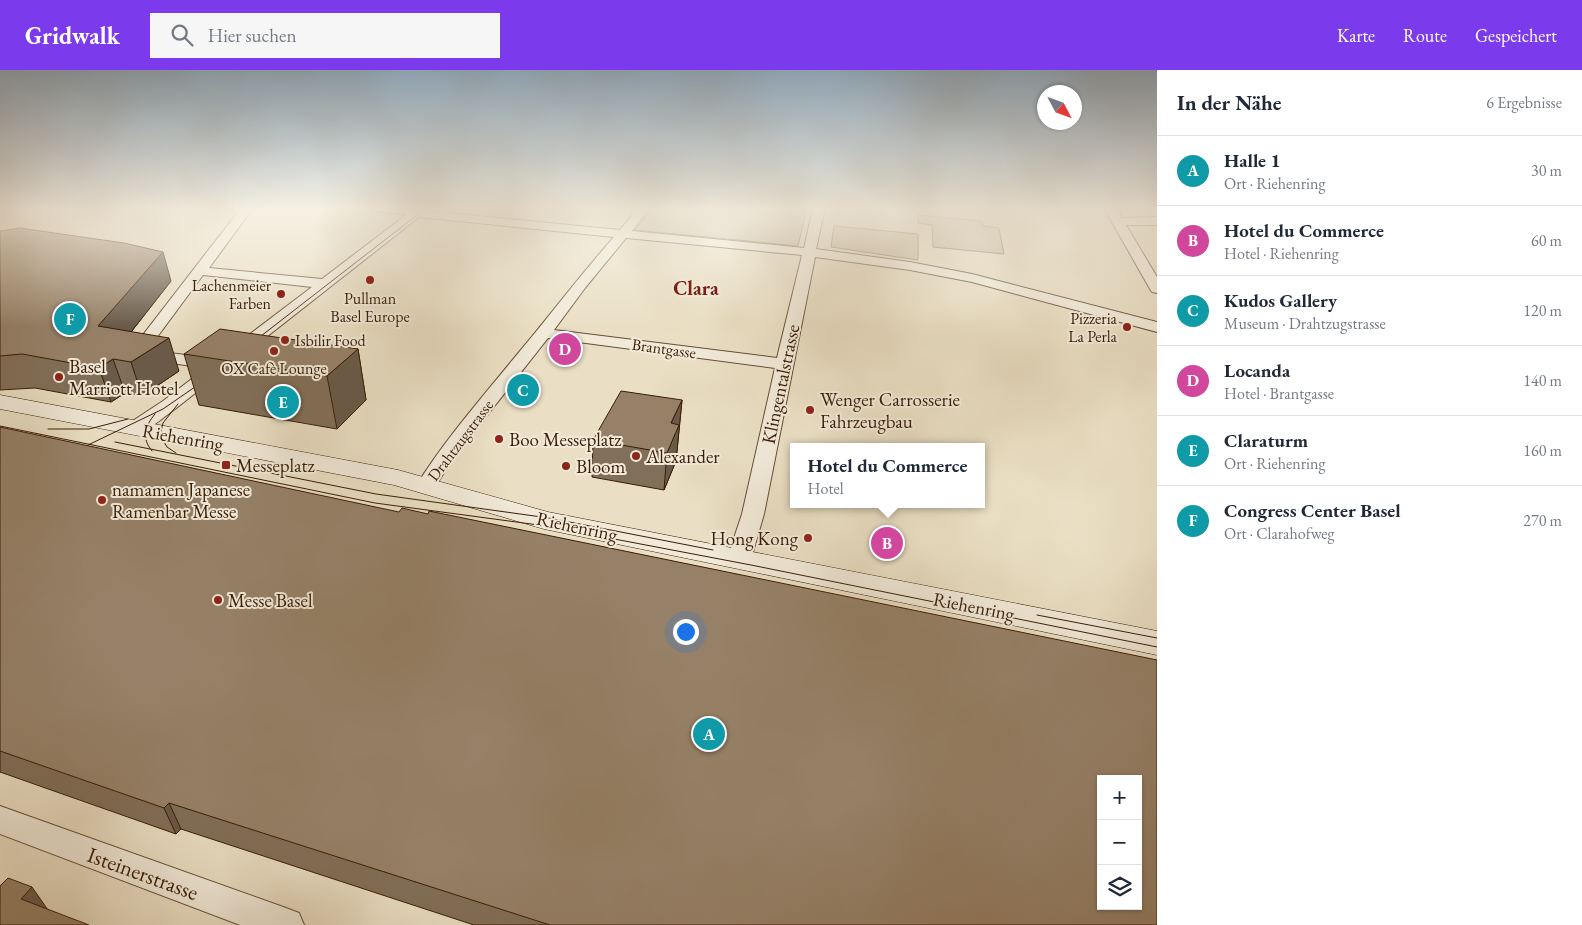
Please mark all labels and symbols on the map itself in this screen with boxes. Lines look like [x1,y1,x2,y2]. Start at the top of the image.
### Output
north arrow [1037,85,1082,130]
marker: Pullman Basel Europe [364,274,376,286]
place label: Lachenmeier Farben [192,275,272,314]
district label: Clara [673,275,719,301]
marker: Lachenmeier Farben [275,288,287,300]
place label: Pullman Basel Europe [330,288,410,327]
pin: F [54,300,86,338]
place label: Pizzeria La Perla [1068,308,1118,347]
marker: Pizzeria La Perla [1121,321,1133,333]
street label: Klingentalstrasse [756,322,805,446]
place label: Isbilir Food [295,330,367,351]
pin: D [549,330,581,368]
marker: Isbilir Food [279,334,291,346]
street label: Brantgasse [631,334,697,363]
marker: OX Cafè Lounge [268,345,280,357]
place label: Basel Marriott Hotel [69,354,179,401]
place label: OX Cafè Lounge [221,358,327,379]
marker: Basel Marriott Hotel [53,371,65,383]
pin: C [507,371,539,409]
pin: E [267,383,299,421]
place label: Wenger Carrosserie Fahrzeugbau [820,387,960,434]
street label: Drahtzugstrasse [423,395,498,485]
marker: Wenger Carrosserie Fahrzeugbau [804,404,816,416]
street label: Riehenring [140,418,226,457]
place label: Boo Messeplatz [509,427,622,452]
marker: Boo Messeplatz [493,433,505,445]
place label: Alexander [645,444,720,469]
marker: Alexander [630,450,642,462]
place label: Messeplatz [236,453,316,478]
place label: Bloom [576,454,626,479]
marker: Messeplatz [220,459,232,471]
marker: Bloom [560,460,572,472]
place label: namamen Japanese Ramenbar Messe [112,477,250,524]
marker: namamen Japanese Ramenbar Messe [96,494,108,506]
street label: Riehenring [534,506,620,547]
pin: B [871,524,903,562]
place label: Hong Kong [710,526,799,551]
marker: Hong Kong [802,532,814,544]
street label: Riehenring [931,586,1017,627]
place label: Messe Basel [228,588,313,613]
marker: Messe Basel [212,594,224,606]
your location [673,619,699,645]
pin: A [693,715,725,753]
street label: Isteinerstrasse [83,840,203,907]

